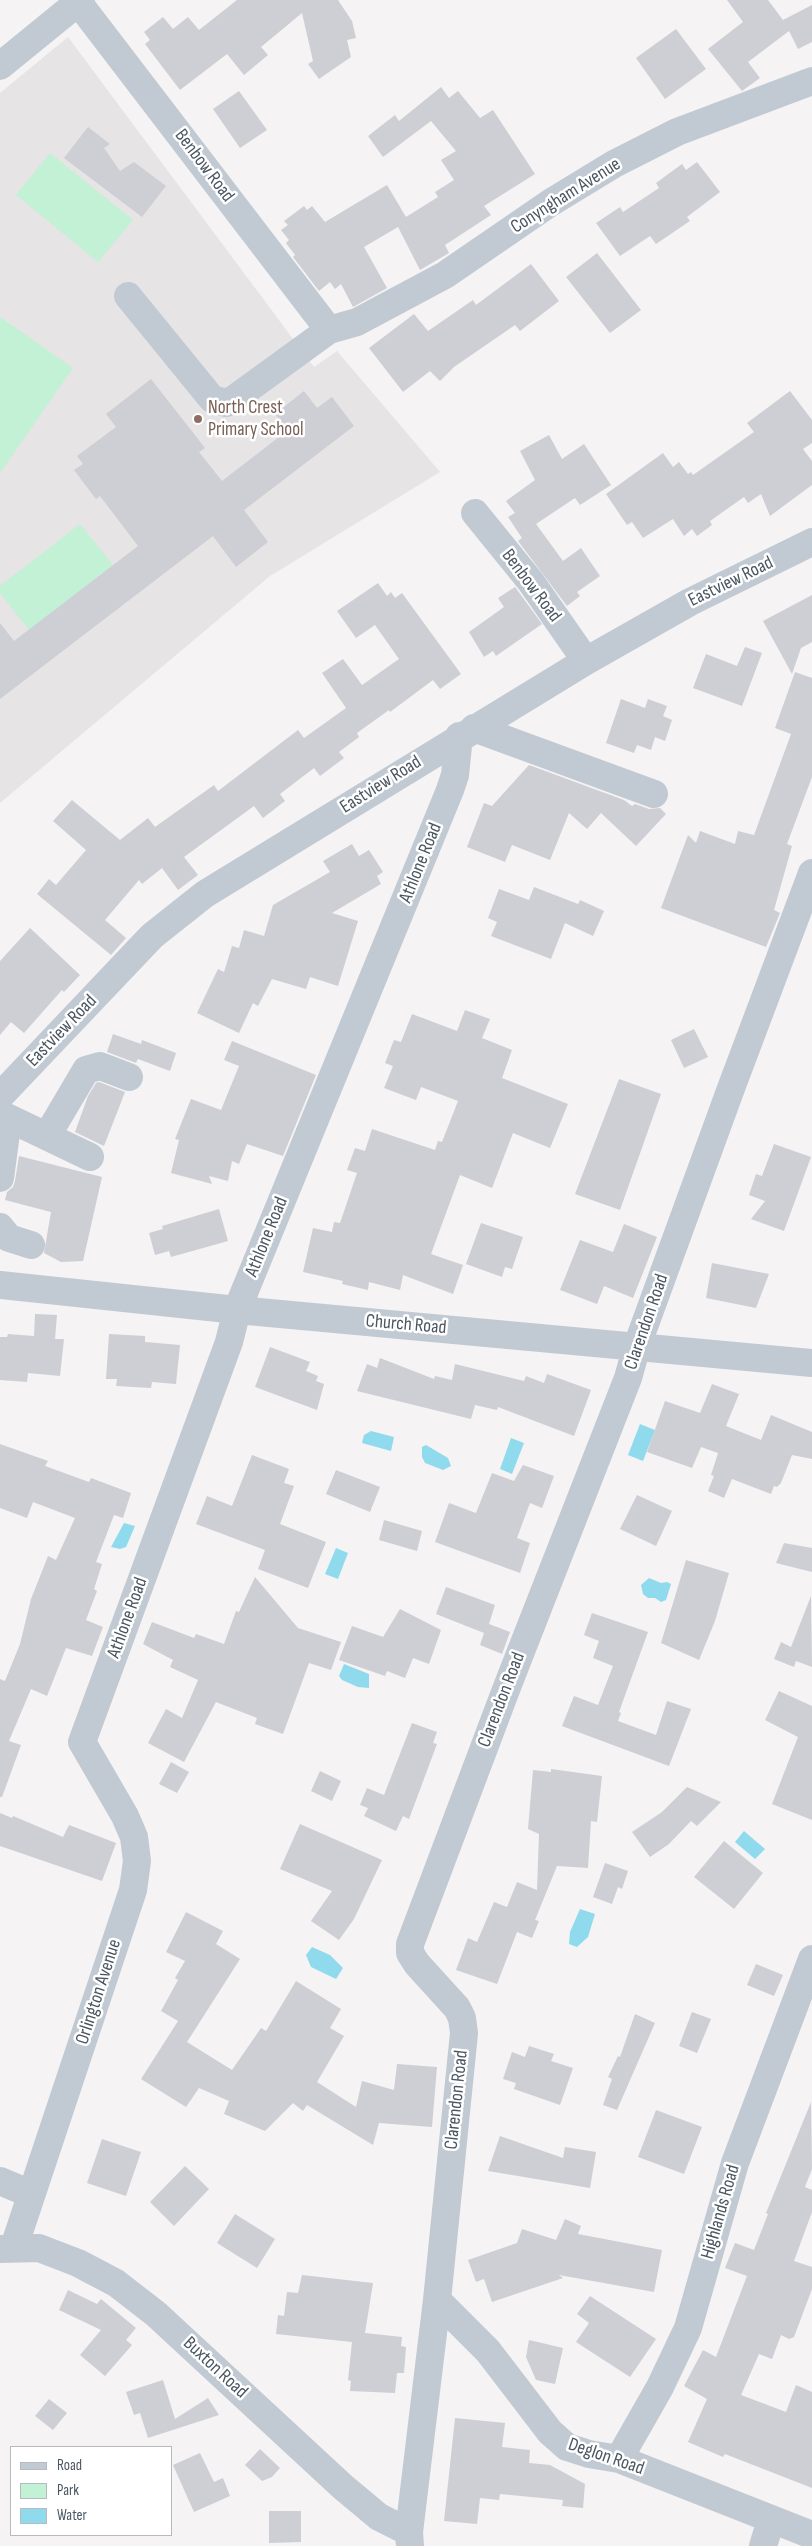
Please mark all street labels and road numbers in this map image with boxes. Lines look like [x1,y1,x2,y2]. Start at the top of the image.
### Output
street label: Benbow Road [169,125,239,207]
street label: Conyngham Avenue [507,153,625,239]
street label: Benbow Road [496,545,566,627]
street label: Eastview Road [685,552,777,612]
street label: Eastview Road [336,751,426,819]
street label: Athlone Road [395,820,447,906]
street label: Eastview Road [22,990,102,1072]
street label: Athlone Road [241,1194,293,1280]
street label: Clarendon Road [620,1271,674,1373]
street label: Church Road [365,1310,447,1340]
street label: Athlone Road [103,1575,153,1661]
street label: Clarendon Road [474,1649,530,1751]
street label: Orlington Avenue [71,1937,127,2047]
street label: Clarendon Road [440,2049,474,2151]
street label: Highlands Road [697,2162,745,2262]
street label: Buxton Road [178,2332,252,2404]
street label: Deglon Road [565,2433,647,2481]

